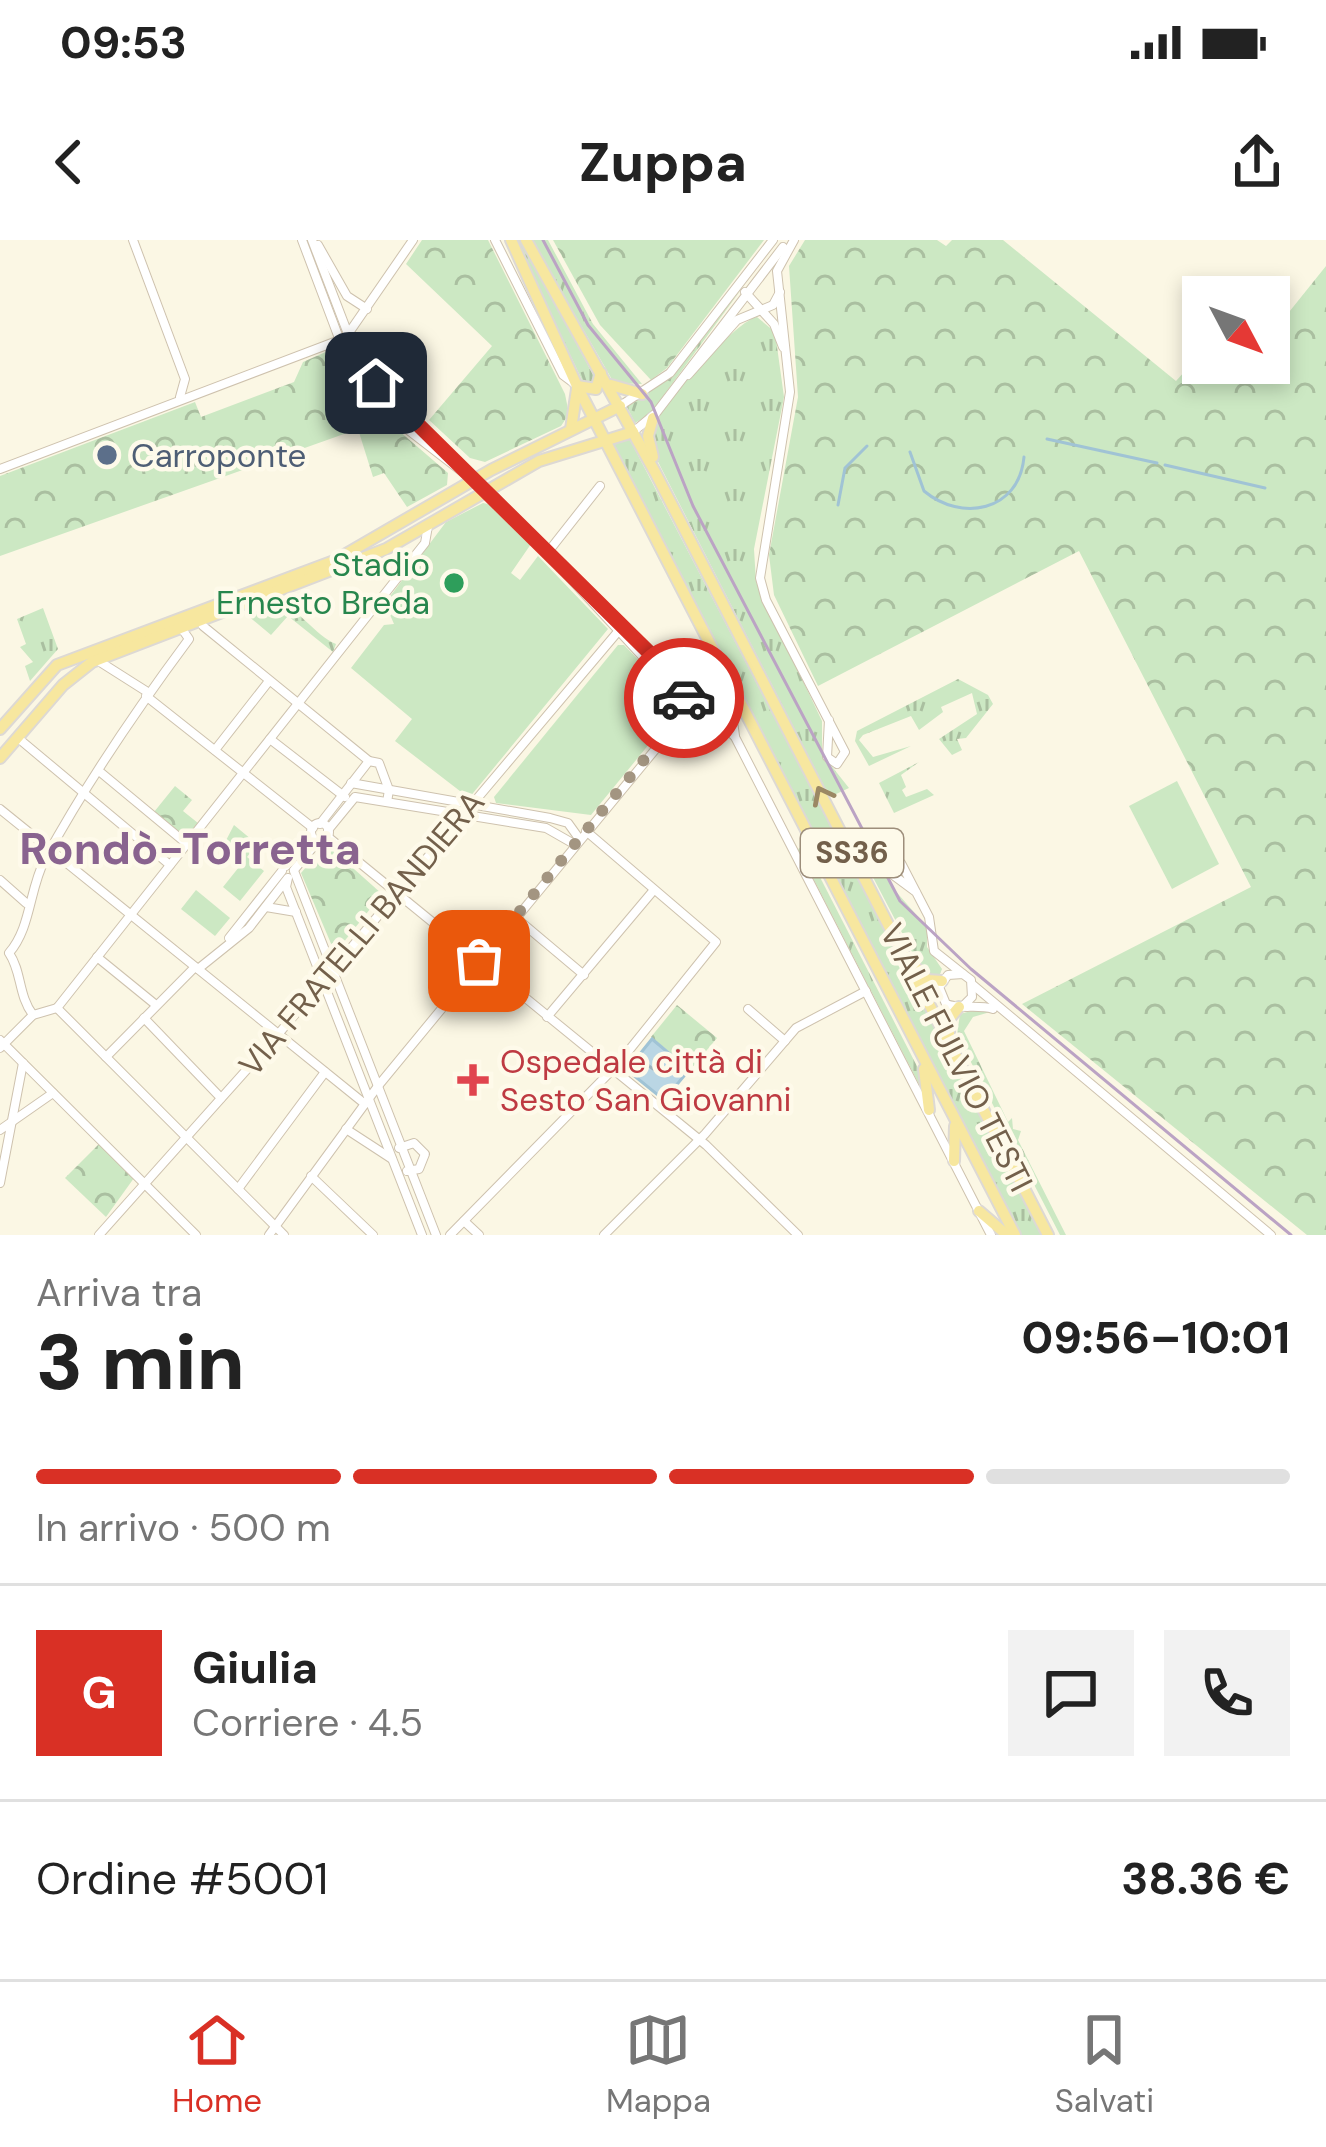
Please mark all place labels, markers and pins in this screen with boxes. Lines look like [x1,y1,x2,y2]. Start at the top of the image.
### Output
pin [325,332,427,434]
place label: Carroponte [131,434,306,477]
marker: Carroponte [94,442,120,468]
place label: Stadio Ernesto Breda [216,543,430,624]
marker: Stadio Ernesto Breda [441,570,467,596]
pin [428,910,530,1012]
place label: Ospedale città di Sesto San Giovanni [500,1040,791,1121]
marker: Ospedale città di Sesto San Giovanni [457,1064,489,1096]

